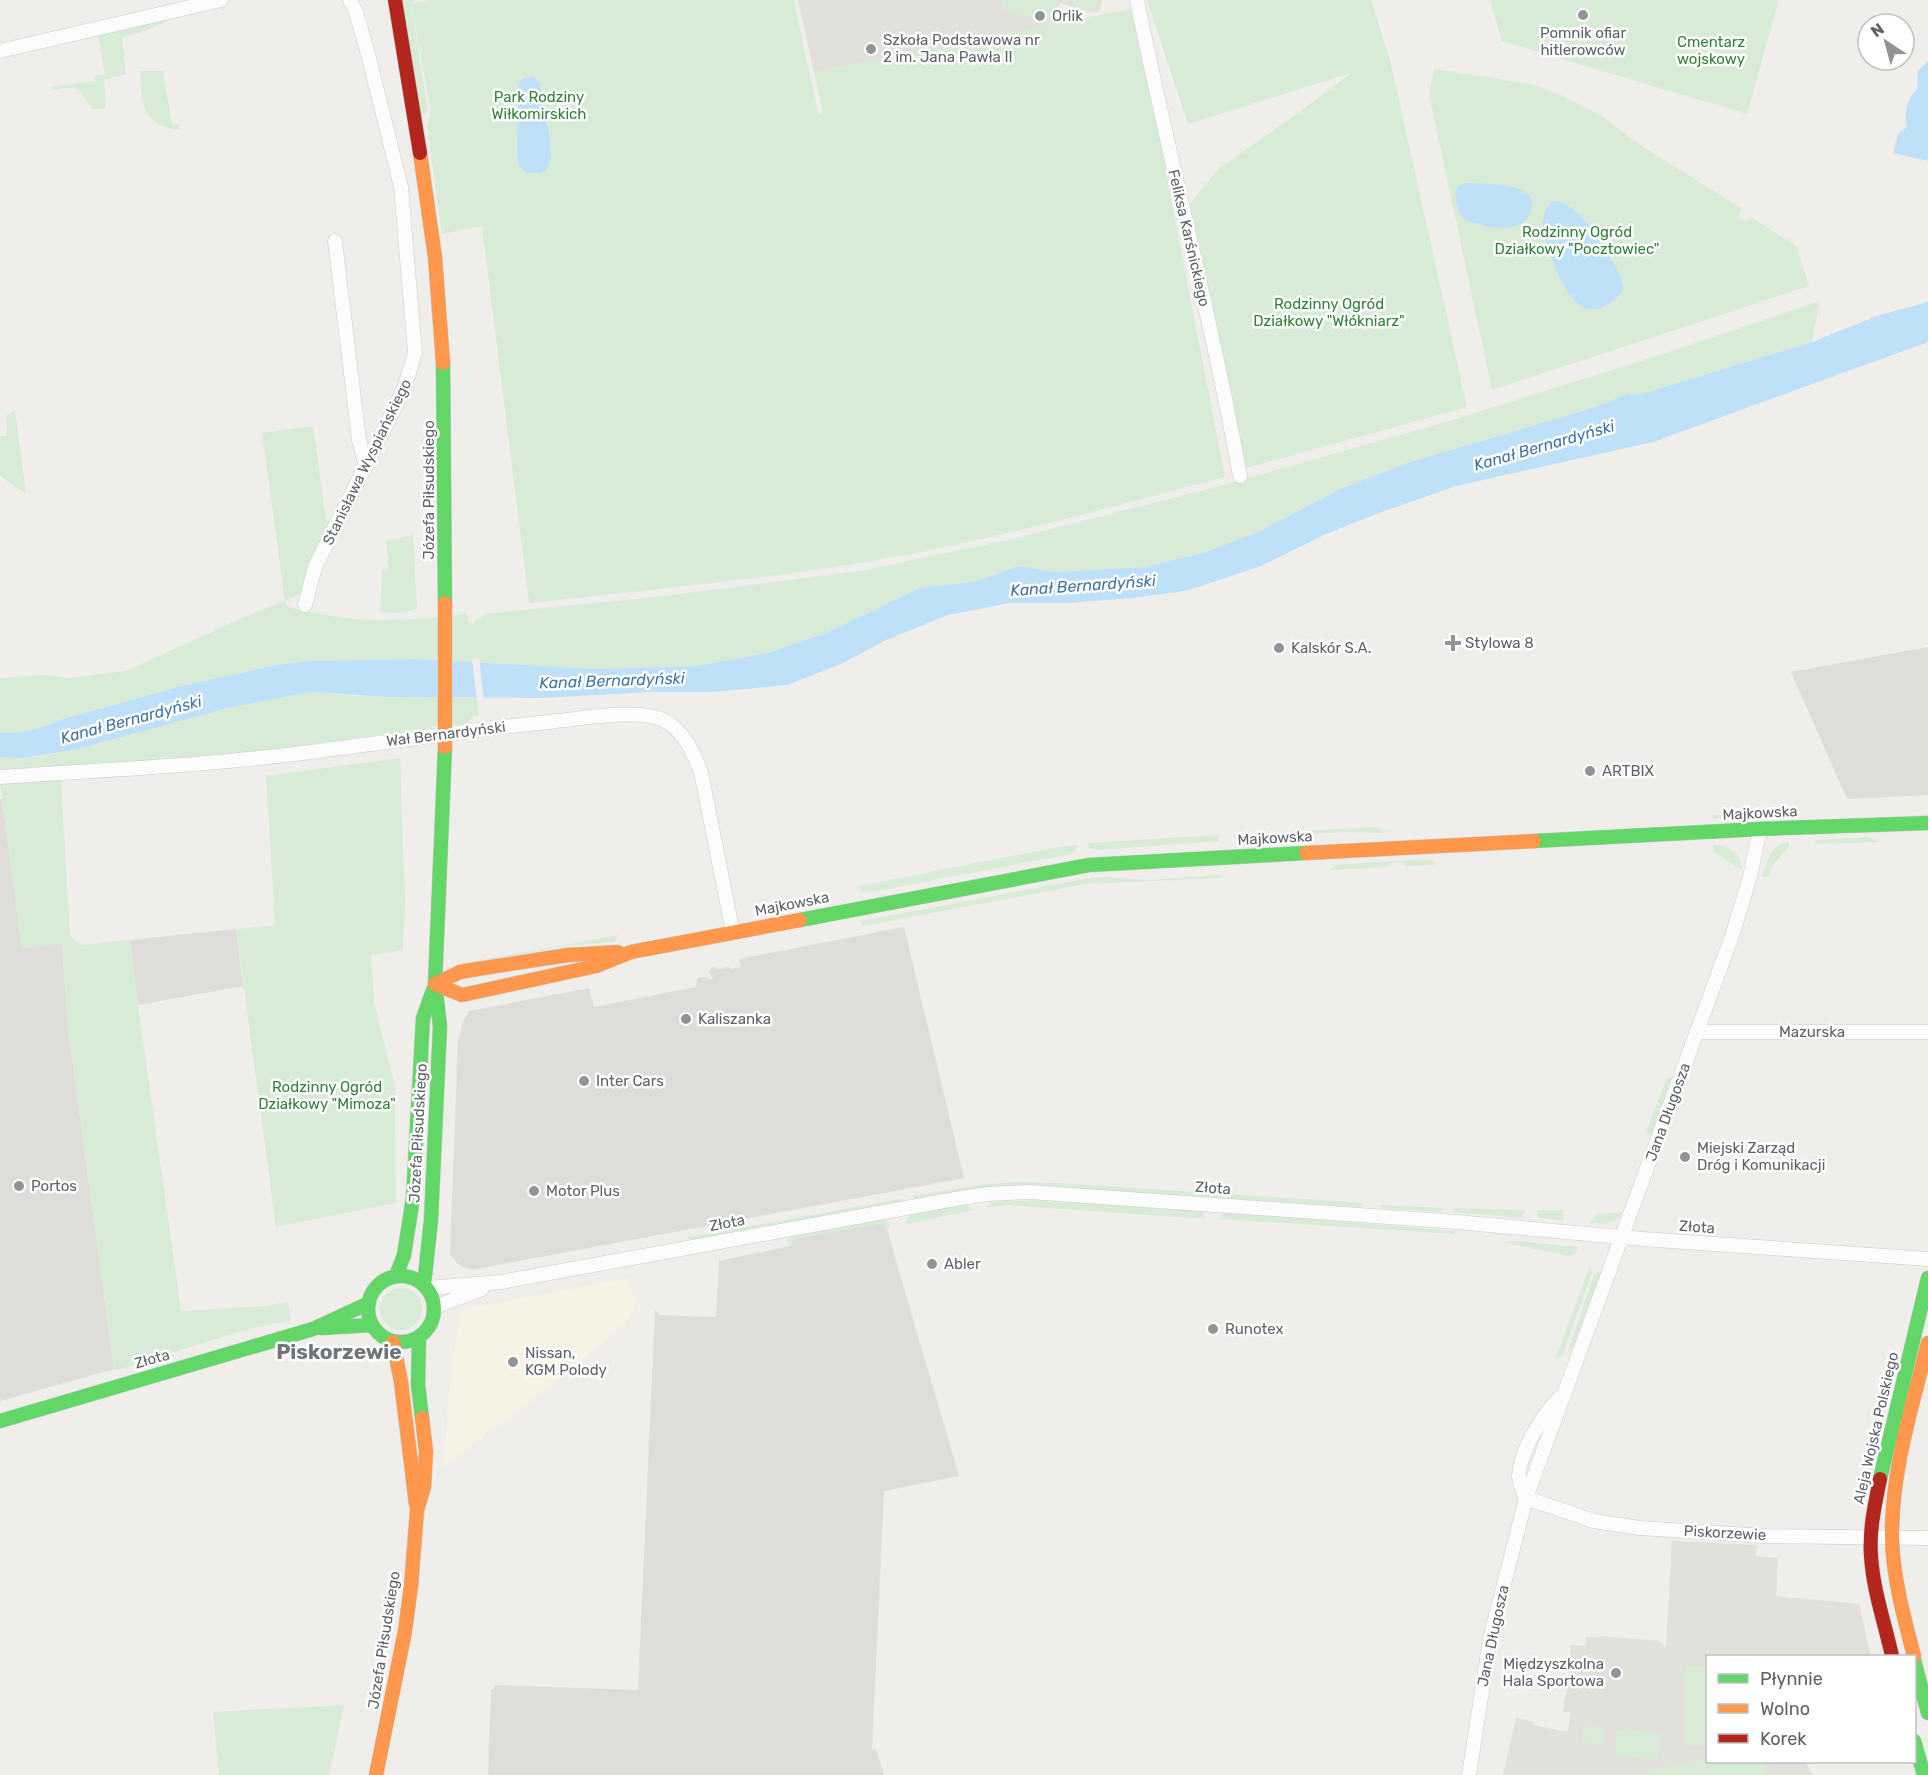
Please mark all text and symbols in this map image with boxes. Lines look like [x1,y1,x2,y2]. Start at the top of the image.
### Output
place label: Orlik [1052,7,1083,25]
marker: Pomnik ofiar hitlerowców [1576,8,1590,22]
marker: Orlik [1033,9,1047,23]
north arrow [1856,12,1916,72]
text: N [1867,19,1888,41]
place label: Pomnik ofiar hitlerowców [1540,24,1626,59]
place label: Szkoła Podstawowa nr 2 im. Jana Pawła II [883,31,1040,66]
park label: Cmentarz wojskowy [1677,33,1745,68]
marker: Szkoła Podstawowa nr 2 im. Jana Pawła II [864,42,878,56]
park label: Park Rodziny Wiłkomirskich [492,88,586,123]
street label: Feliksa Karśnickiego [1164,168,1214,308]
park label: Rodzinny Ogród Działkowy "Pocztowiec" [1495,223,1659,258]
park label: Rodzinny Ogród Działkowy "Włókniarz" [1253,295,1405,330]
street label: Stanisława Wyspiańskiego [319,376,415,548]
water label: Kanał Bernardyński [1472,416,1618,475]
street label: Józefa Piłsudskiego [420,420,438,560]
water label: Kanał Bernardyński [1010,571,1157,600]
place label: Stylowa 8 [1465,634,1534,652]
marker: Stylowa 8 [1446,636,1460,650]
place label: Kalskór S.A. [1291,639,1371,657]
marker: Kalskór S.A. [1272,641,1286,655]
water label: Kanał Bernardyński [539,668,686,693]
water label: Kanał Bernardyński [58,691,205,747]
street label: Wał Bernardyński [385,718,507,750]
place label: ARTBIX [1602,762,1655,780]
marker: ARTBIX [1583,764,1597,778]
street label: Majkowska [1722,802,1798,824]
street label: Majkowska [1237,827,1313,849]
street label: Majkowska [753,888,831,920]
place label: Kaliszanka [698,1010,771,1028]
marker: Kaliszanka [679,1012,693,1026]
street label: Mazurska [1779,1023,1845,1041]
street label: Jana Długosza [1642,1060,1694,1164]
street label: Józefa Piłsudskiego [405,1063,431,1203]
place label: Inter Cars [596,1072,664,1090]
marker: Inter Cars [577,1074,591,1088]
park label: Rodzinny Ogród Działkowy "Mimoza" [258,1078,396,1113]
place label: Miejski Zarząd Dróg i Komunikacji [1697,1139,1825,1174]
marker: Miejski Zarząd Dróg i Komunikacji [1678,1150,1692,1164]
place label: Portos [31,1177,77,1195]
street label: Złota [1195,1178,1231,1198]
marker: Portos [12,1179,26,1193]
place label: Motor Plus [546,1182,620,1200]
marker: Motor Plus [527,1184,541,1198]
street label: Złota [708,1211,746,1235]
street label: Złota [1679,1217,1715,1237]
place label: Abler [944,1255,981,1273]
marker: Abler [925,1257,939,1271]
place label: Runotex [1225,1320,1284,1338]
marker: Runotex [1206,1322,1220,1336]
district label: Piskorzewie [276,1339,402,1364]
place label: Nissan, KGM Polody [525,1344,607,1379]
street label: Złota [132,1345,172,1373]
street label: Aleja Wojska Polskiego [1850,1350,1902,1506]
marker: Nissan, KGM Polody [506,1355,520,1369]
street label: Piskorzewie [1683,1522,1767,1544]
street label: Józefa Piłsudskiego [364,1570,404,1710]
street label: Jana Długosza [1473,1584,1513,1688]
place label: Międzyszkolna Hala Sportowa [1502,1655,1604,1690]
legend [1706,1655,1916,1763]
marker: Międzyszkolna Hala Sportowa [1609,1666,1623,1680]
text: Płynnie [1760,1668,1823,1690]
text: Wolno [1760,1698,1810,1720]
text: Korek [1760,1728,1807,1750]

